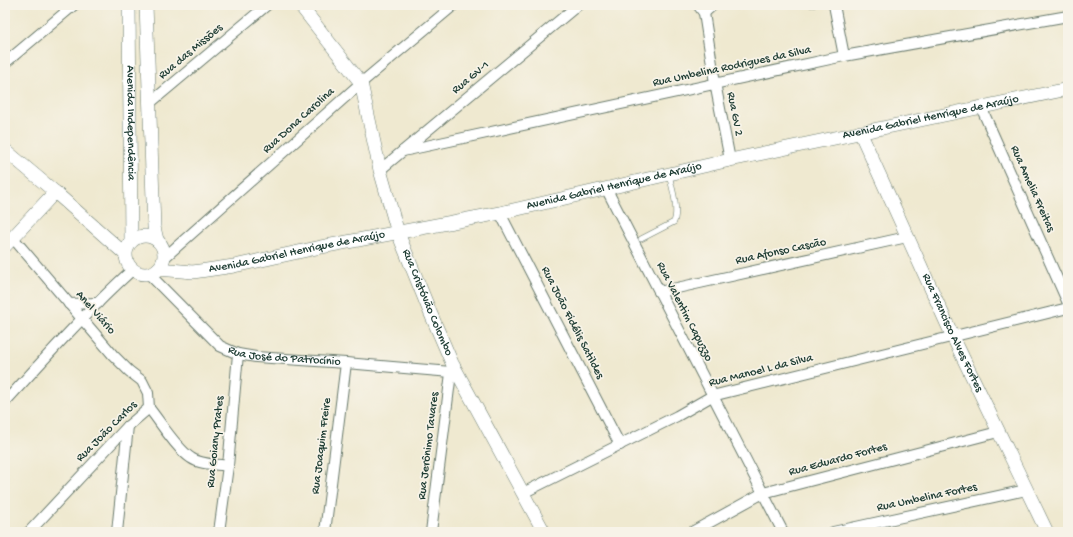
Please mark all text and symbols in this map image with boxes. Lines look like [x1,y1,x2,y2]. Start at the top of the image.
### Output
street label: Rua das Missões [156,21,226,83]
street label: Rua Umbelina Rodrigues da Silva [652,43,813,91]
street label: Rua GV-1 [450,58,493,98]
street label: Avenida Independência [123,65,137,181]
street label: Rua Dona Carolina [260,85,338,157]
street label: Rua GV 2 [723,91,745,137]
street label: Avenida Gabriel Henrique de Araújo [841,93,1020,143]
street label: Rua Amelia Freitas [1007,144,1058,235]
street label: Avenida Gabriel Henrique de Araújo [525,160,703,214]
street label: Avenida Gabriel Henrique de Araújo [208,228,386,277]
street label: Rua Afonso Cascão [734,236,828,268]
street label: Rua Cristóvão Colombo [398,247,455,358]
street label: Rua Valentim Capuzzo [653,260,715,364]
street label: Rua João Fidélis Satildes [538,264,607,382]
street label: Rua Francisco Alves Fortes [918,272,986,395]
street label: Anel Viário [72,288,118,338]
street label: Rua José do Patrocínio [225,343,341,370]
street label: Rua Manoel L da Silva [708,351,815,391]
street label: Rua Jerônimo Tavares [415,391,443,501]
street label: Rua Goiany Prates [204,395,228,488]
street label: Rua Joaquim Freire [309,396,335,495]
street label: Rua João Carlos [74,398,141,465]
street label: Rua Eduardo Fortes [788,440,889,480]
street label: Rua Umbelina Fortes [876,480,979,515]

